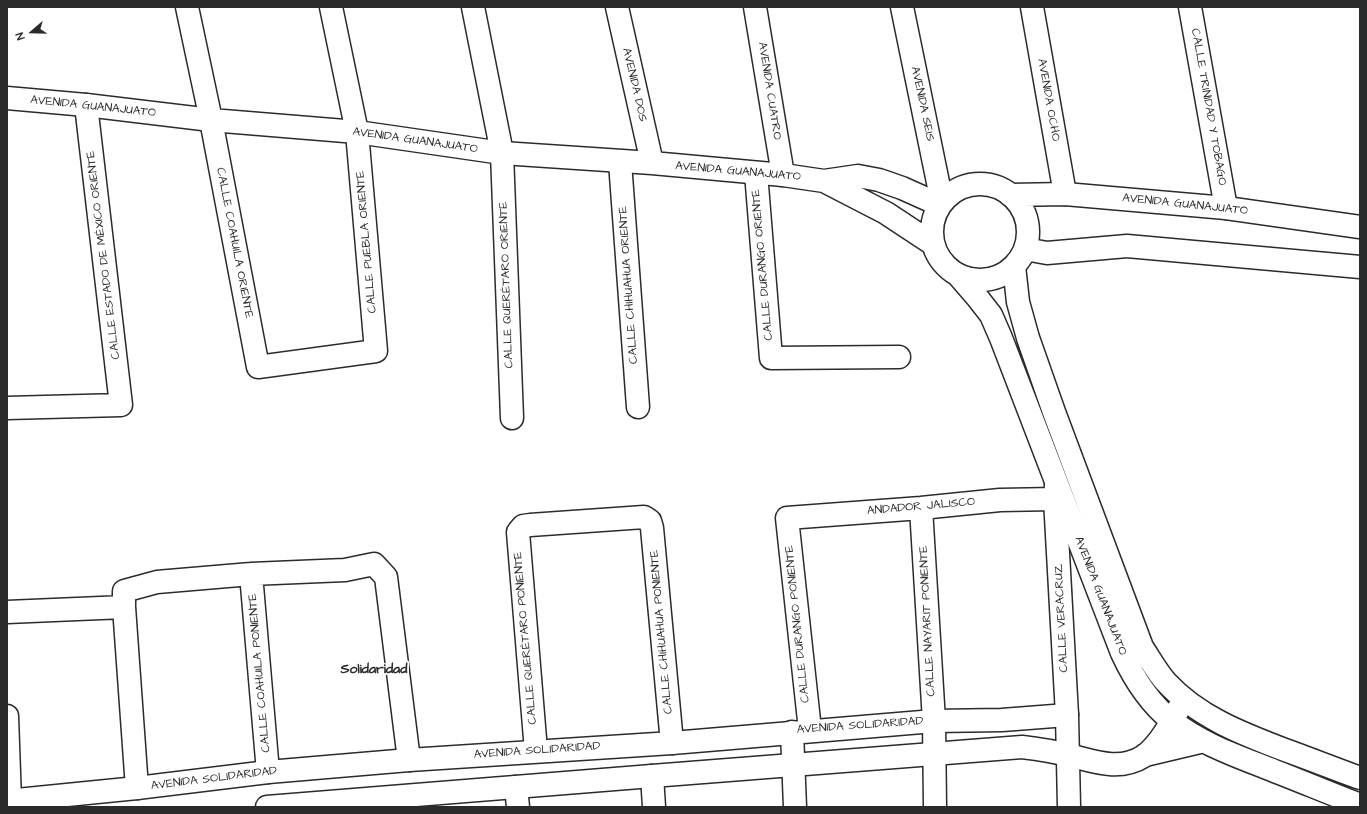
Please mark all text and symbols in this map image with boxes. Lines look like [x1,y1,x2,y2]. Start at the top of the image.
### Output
north arrow [12,12,52,52]
street label: CALLE TRINIDAD Y TOBAGO [1187,27,1229,187]
text: N [12,30,28,42]
street label: AVENIDA CUATRO [754,41,784,141]
street label: AVENIDA DOS [618,47,650,123]
street label: AVENIDA OCHO [1034,58,1062,142]
street label: AVENIDA SEIS [907,65,937,143]
street label: AVENIDA GUANAJUATO [30,93,156,121]
street label: AVENIDA GUANAJUATO [352,125,478,157]
street label: CALLE ESTADO DE MÉXICO ORIENTE [84,150,124,360]
street label: AVENIDA GUANAJUATO [675,159,801,185]
street label: CALLE COAHUILA ORIENTE [212,166,256,320]
street label: CALLE PUEBLA ORIENTE [354,170,380,314]
street label: CALLE DURANGO ORIENTE [749,189,777,341]
street label: AVENIDA GUANAJUATO [1122,191,1248,219]
street label: CALLE QUERÉTARO ORIENTE [497,201,517,369]
street label: CALLE CHIHUAHUA ORIENTE [616,206,642,364]
street label: ANDADOR JALISCO [866,495,976,519]
street label: AVENIDA GUANAJUATO [1071,535,1129,657]
street label: CALLE DURANGO PONIENTE [783,544,813,704]
street label: CALLE NAYARIT PONIENTE [917,545,939,697]
street label: CALLE CHIHUAHUA PONIENTE [648,549,676,715]
street label: CALLE QUERÉTARO PONIENTE [511,551,541,725]
street label: CALLE VERACRUZ [1052,563,1072,673]
street label: CALLE COAHUILA PONIENTE [246,593,274,753]
district label: Solidaridad [341,662,407,678]
street label: AVENIDA SOLIDARIDAD [796,714,924,738]
street label: AVENIDA SOLIDARIDAD [473,739,601,763]
street label: AVENIDA SOLIDARIDAD [150,764,278,794]

